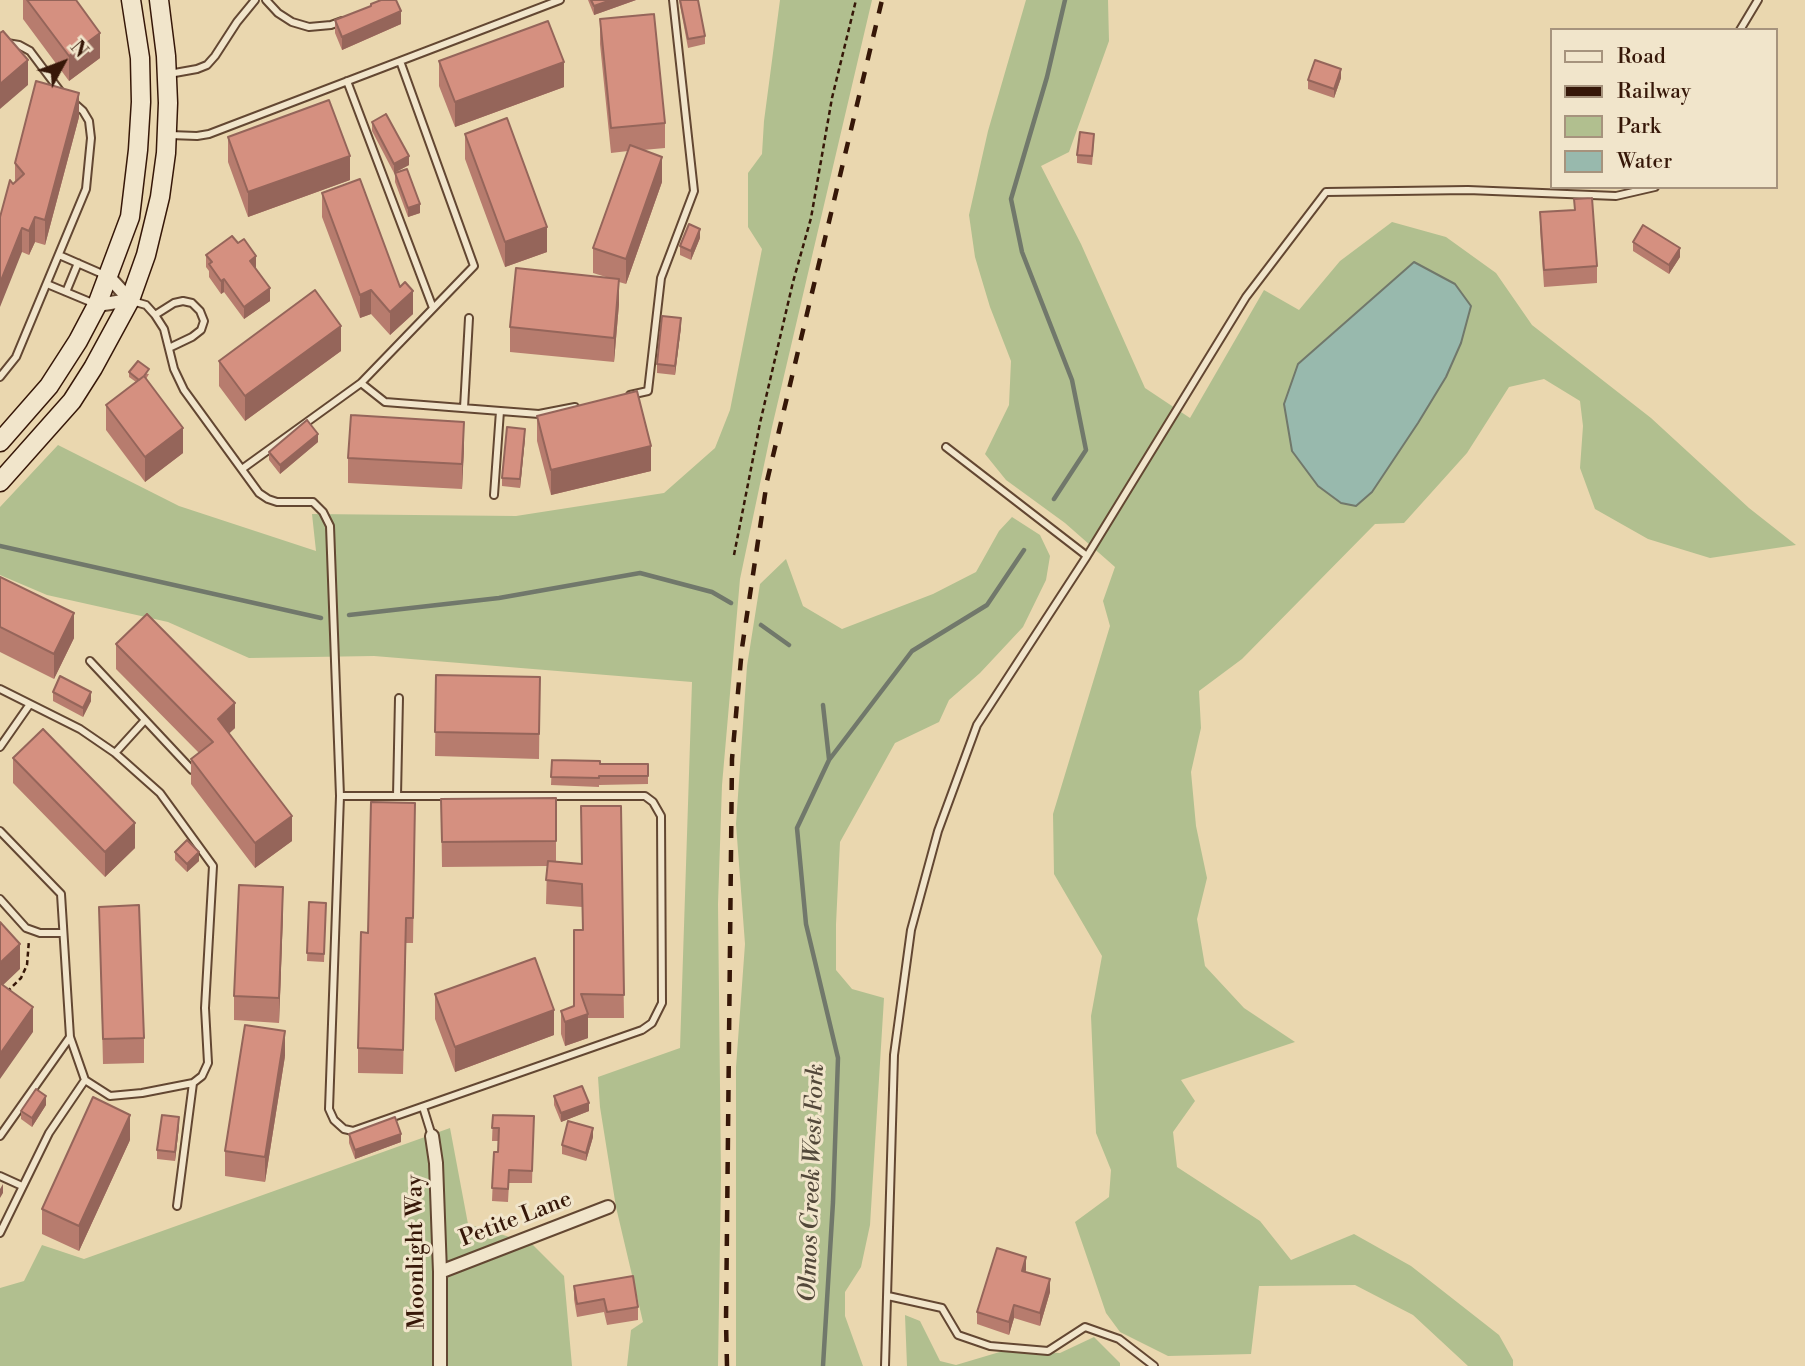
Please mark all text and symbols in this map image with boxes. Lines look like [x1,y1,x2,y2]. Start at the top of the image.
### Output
north arrow [28,28,98,98]
legend [1549,28,1777,189]
text: N [65,36,93,63]
text: Road [1617,44,1666,70]
text: Railway [1617,79,1691,105]
text: Park [1617,114,1661,140]
text: Water [1617,149,1672,175]
water label: Olmos Creek West Fork [794,1063,832,1303]
street label: Moonlight Way [402,1174,432,1330]
street label: Petite Lane [456,1186,576,1254]

